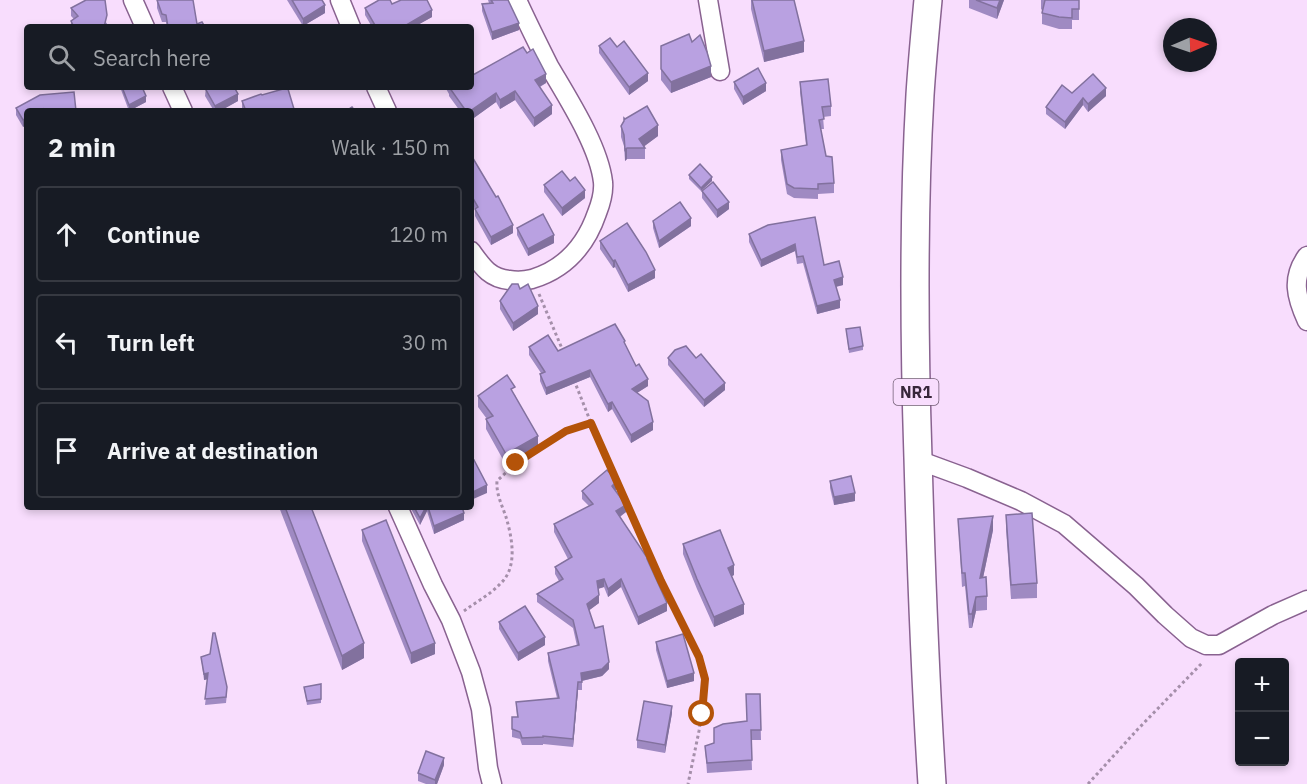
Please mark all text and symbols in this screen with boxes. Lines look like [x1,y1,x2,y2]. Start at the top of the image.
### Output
north arrow [1163,18,1217,72]
search box [24,24,474,90]
icon: search [45,41,78,74]
text: Search here [93,43,211,72]
text: 2 min [48,130,116,164]
text: Walk · 150 m [332,134,450,161]
icon: ahead [50,218,83,251]
text: Continue [107,220,200,249]
text: 120 m [390,221,448,248]
icon: left [50,326,83,359]
text: Turn left [107,328,195,357]
text: 30 m [402,329,448,356]
road number: NR1 [894,379,938,405]
icon: arrive [50,434,83,467]
text: Arrive at destination [107,436,318,465]
route end [502,449,528,475]
map controls [1235,658,1289,766]
button: + [1235,658,1289,712]
route start [688,700,714,726]
button: − [1235,712,1289,766]

